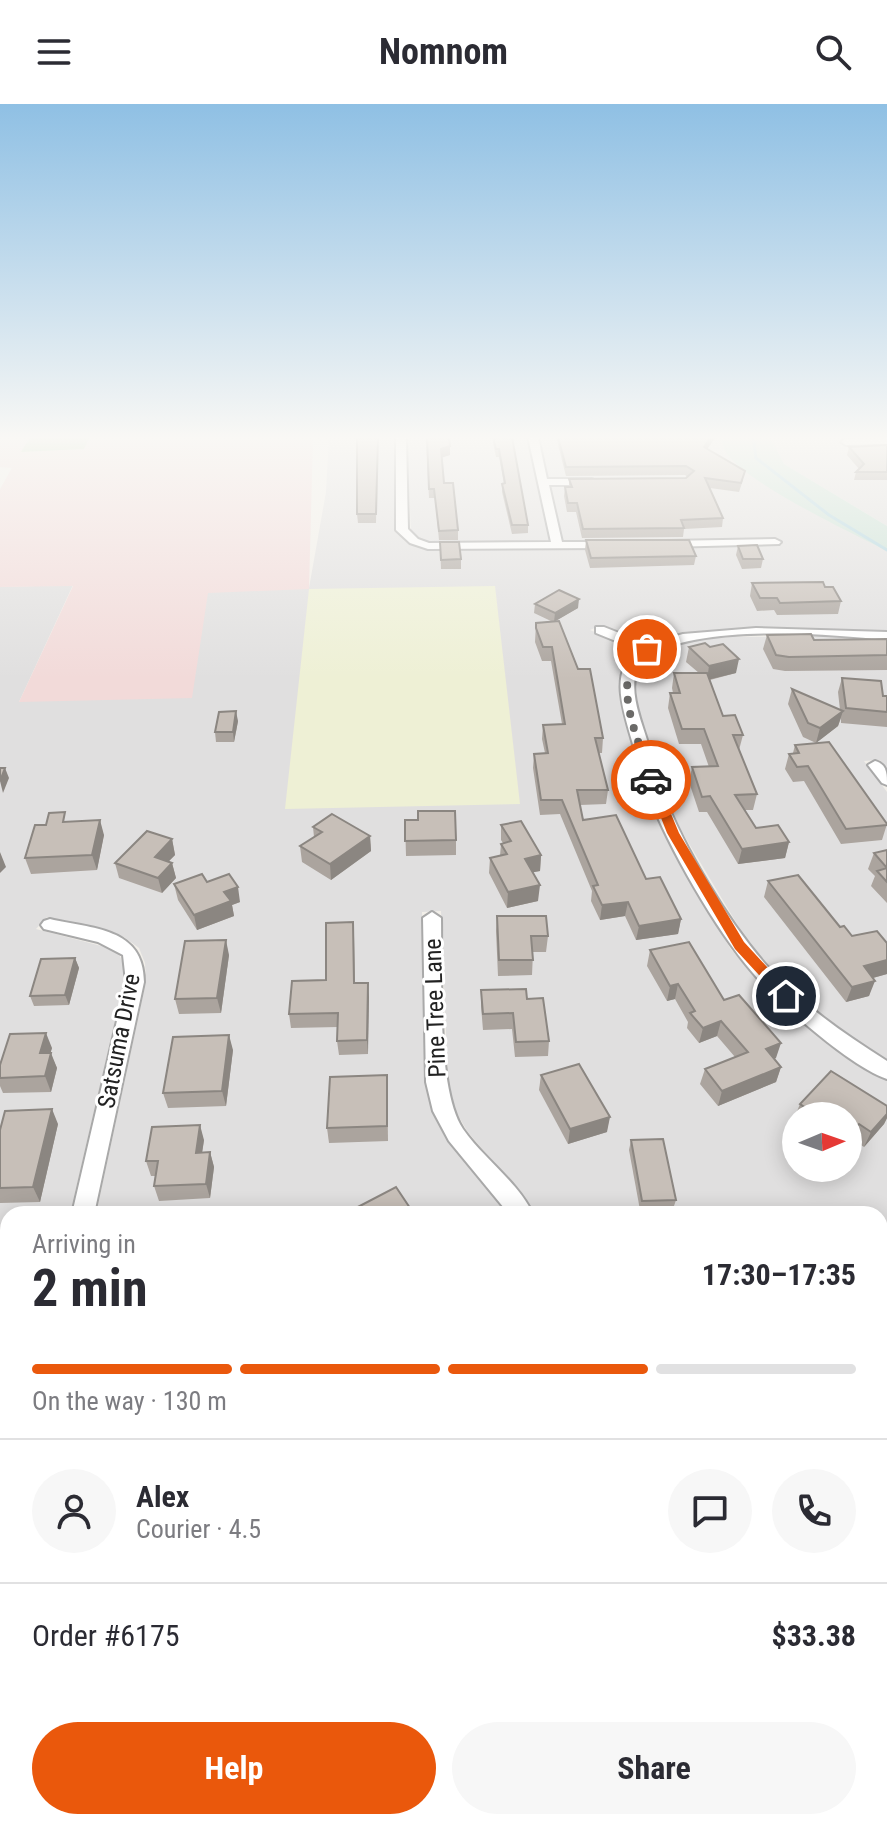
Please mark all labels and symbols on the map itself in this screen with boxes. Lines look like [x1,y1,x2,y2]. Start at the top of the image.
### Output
pin [613,615,681,683]
courier [611,740,691,820]
street label: Pine Tree Lane [419,938,451,1078]
pin [752,962,820,1030]
street label: Satsuma Drive [92,971,146,1111]
north arrow [782,1102,862,1182]

